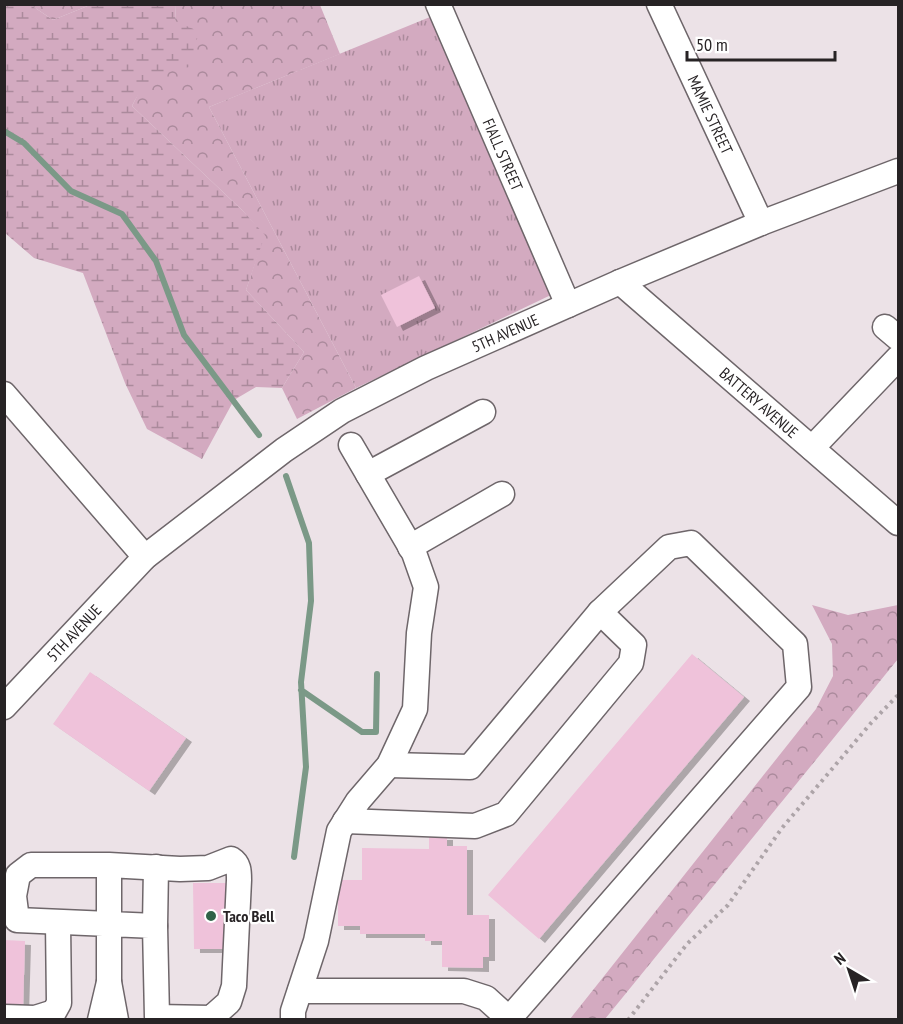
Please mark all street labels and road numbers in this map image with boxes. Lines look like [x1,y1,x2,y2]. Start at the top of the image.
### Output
street label: MAMIE STREET [684,72,737,157]
street label: FIALL STREET [479,115,527,194]
street label: 5TH AVENUE [469,309,542,356]
street label: BATTERY AVENUE [716,363,803,442]
street label: 5TH AVENUE [42,600,106,665]

